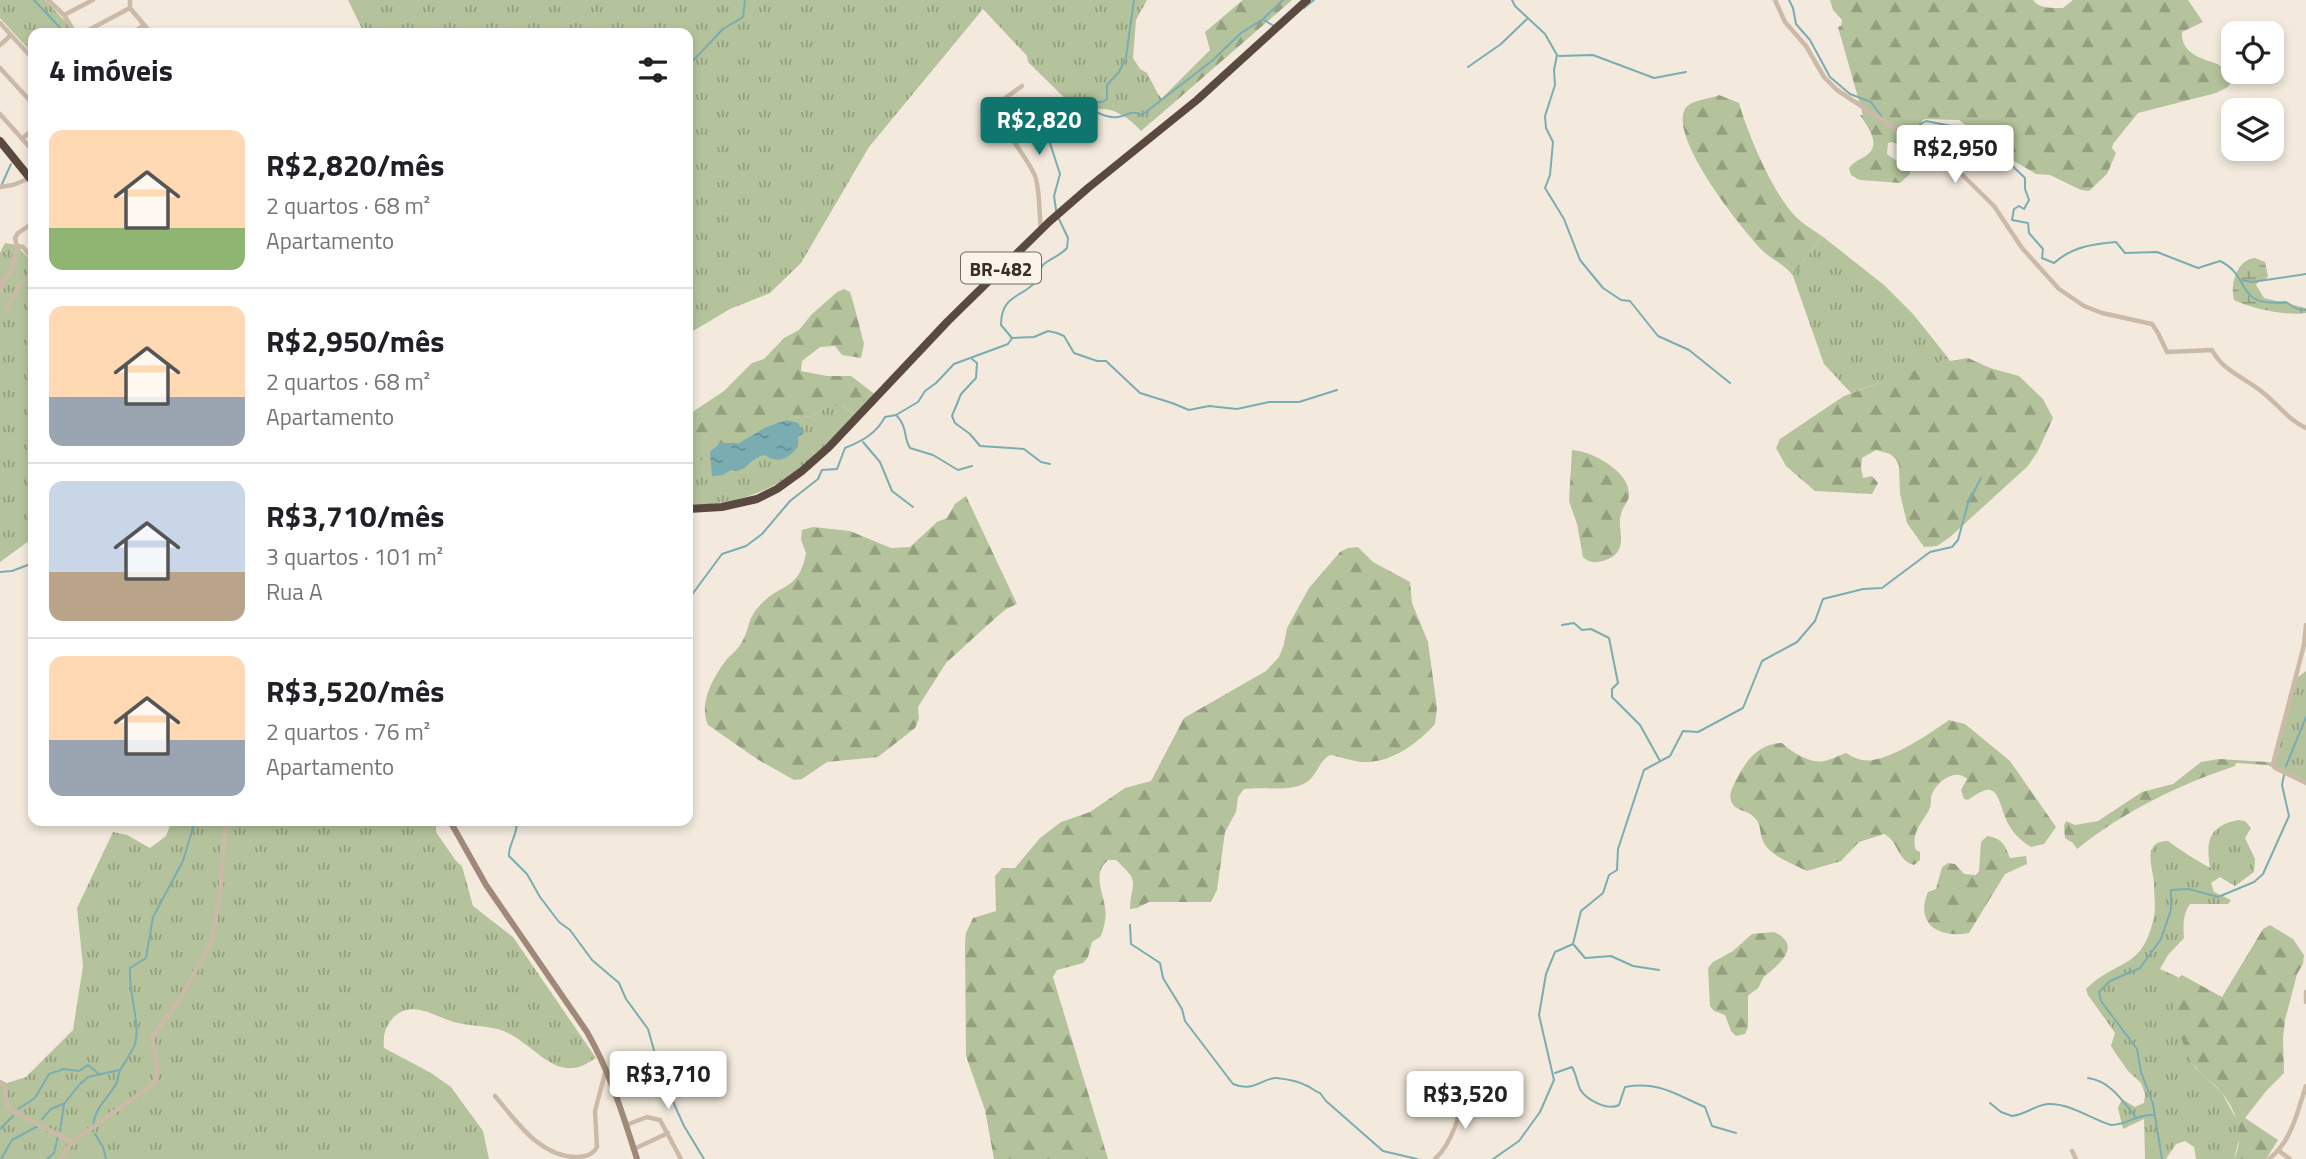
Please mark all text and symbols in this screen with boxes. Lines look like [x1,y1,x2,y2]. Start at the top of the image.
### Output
map controls [2221,21,2284,161]
button: locate [2221,21,2284,84]
text: 4 imóveis [49,47,173,93]
icon: filters [634,51,672,89]
pin: R$2,820 [974,97,1104,157]
button: layers [2221,98,2284,161]
text: R$2,820 [997,102,1081,137]
pin: R$2,950 [1890,125,2020,185]
text: R$2,950 [1913,130,1997,165]
text: R$2,820/mês [266,142,444,188]
icon: home [105,158,189,242]
text: 2 quartos · 68 m² [266,188,430,223]
text: Apartamento [266,223,394,258]
road number: BR-482 [961,252,1041,284]
text: R$2,950/mês [266,318,444,364]
icon: home [105,334,189,418]
text: 2 quartos · 68 m² [266,364,430,399]
text: Apartamento [266,399,394,434]
text: R$3,710/mês [266,493,444,539]
icon: home [105,509,189,593]
text: 3 quartos · 101 m² [266,539,443,574]
text: Rua A [266,574,323,609]
text: R$3,520/mês [266,668,444,714]
icon: home [105,684,189,768]
text: 2 quartos · 76 m² [266,714,430,749]
text: Apartamento [266,749,394,784]
pin: R$3,710 [603,1052,733,1111]
text: R$3,710 [626,1056,710,1091]
pin: R$3,520 [1400,1072,1530,1131]
text: R$3,520 [1423,1076,1507,1111]

